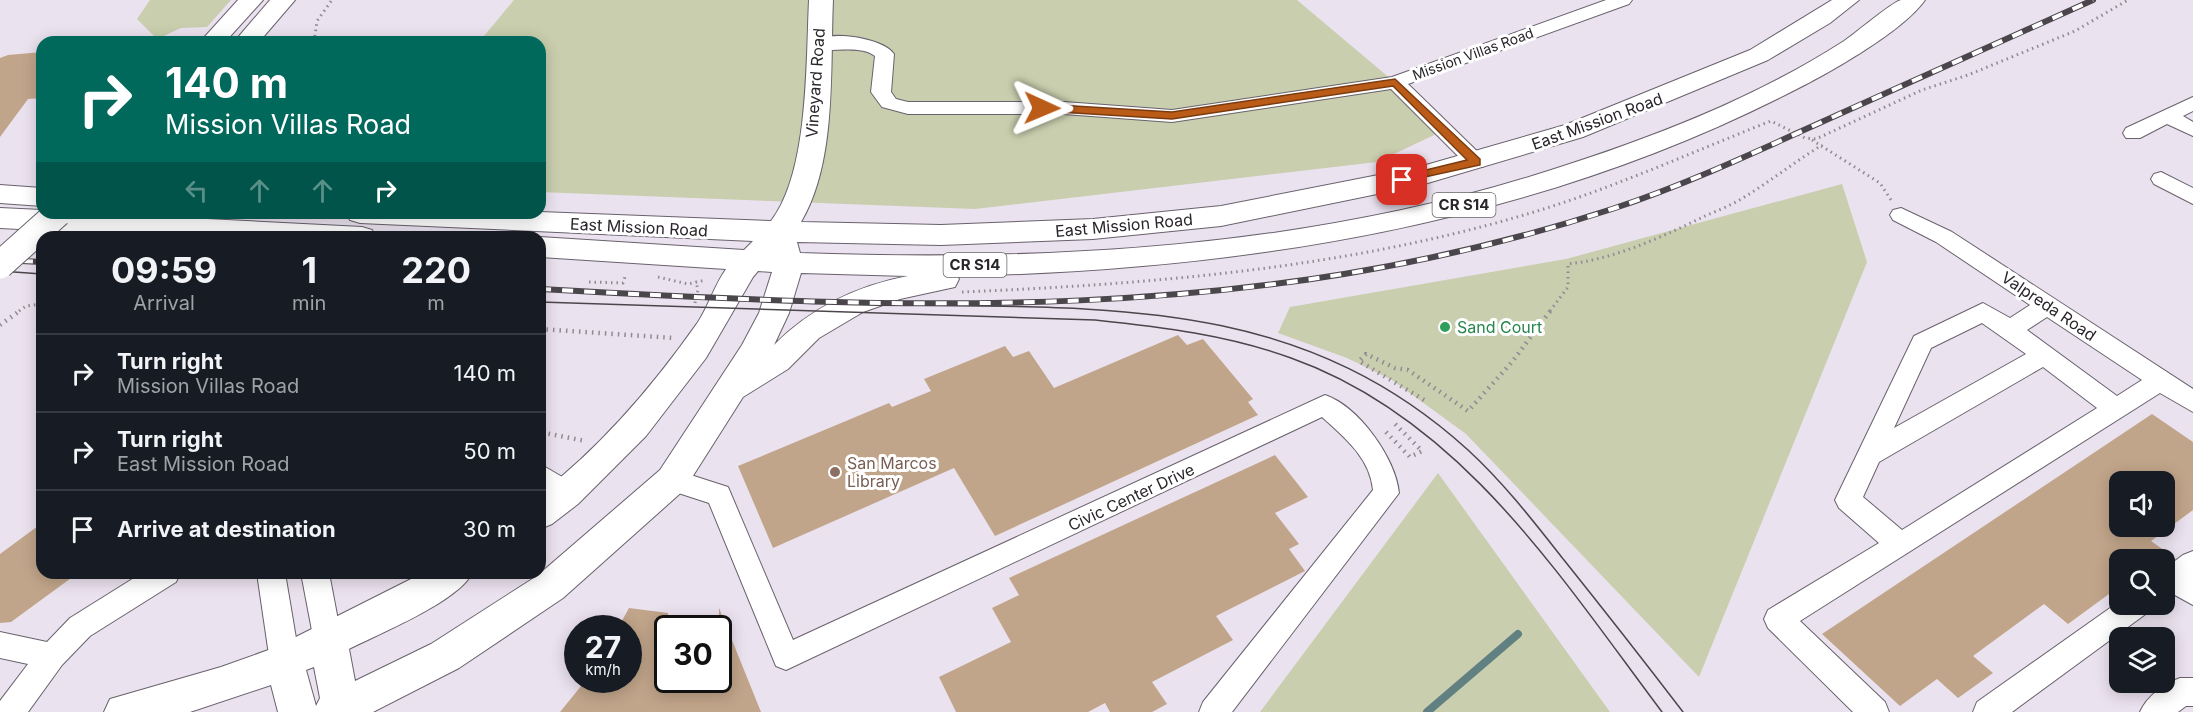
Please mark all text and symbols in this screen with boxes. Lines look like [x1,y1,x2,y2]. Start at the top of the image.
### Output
street label: Mission Villas Road [1410,24,1536,83]
street label: Vineyard Road [801,27,829,139]
text: 140 m [165,57,288,108]
icon: right [66,60,144,138]
position arrow [1010,76,1074,140]
street label: East Mission Road [1529,88,1665,154]
text: Mission Villas Road [165,108,411,141]
pin [1376,154,1427,205]
icon: arrive [1385,163,1418,196]
icon: left [180,174,213,207]
icon: ahead [243,174,276,207]
icon: ahead [306,174,339,207]
icon: right [369,174,402,207]
road number: CR S14 [1432,193,1496,217]
street label: East Mission Road [1054,209,1194,241]
street label: East Mission Road [570,213,708,241]
text: 09:59 [111,248,217,292]
text: 1 [301,248,317,292]
text: 220 [401,248,471,292]
road number: CR S14 [944,253,1006,277]
street label: Valpreda Road [1998,267,2100,345]
text: Arrival [133,291,195,315]
text: min [292,291,326,315]
text: m [427,291,445,315]
place label: Sand Court [1457,317,1542,337]
marker: Sand Court [1438,320,1452,334]
text: Turn right [117,348,223,374]
icon: right [66,357,99,390]
text: 140 m [454,360,516,386]
text: Mission Villas Road [117,374,299,398]
text: Turn right [117,426,223,452]
icon: right [66,435,99,468]
text: 50 m [463,438,516,464]
text: East Mission Road [117,452,290,476]
place label: San Marcos Library [847,453,937,491]
street label: Civic Center Drive [1065,459,1197,535]
marker: San Marcos Library [828,465,842,479]
map controls [2109,471,2175,693]
button: sound [2109,471,2175,537]
icon: arrive [66,513,99,546]
text: Arrive at destination [117,516,336,542]
text: 30 m [463,516,516,542]
button: search [2109,549,2175,615]
speed limit sign: 30 [654,615,732,693]
button: layers [2109,627,2175,693]
text: 27 [585,629,621,665]
text: km/h [585,660,621,679]

